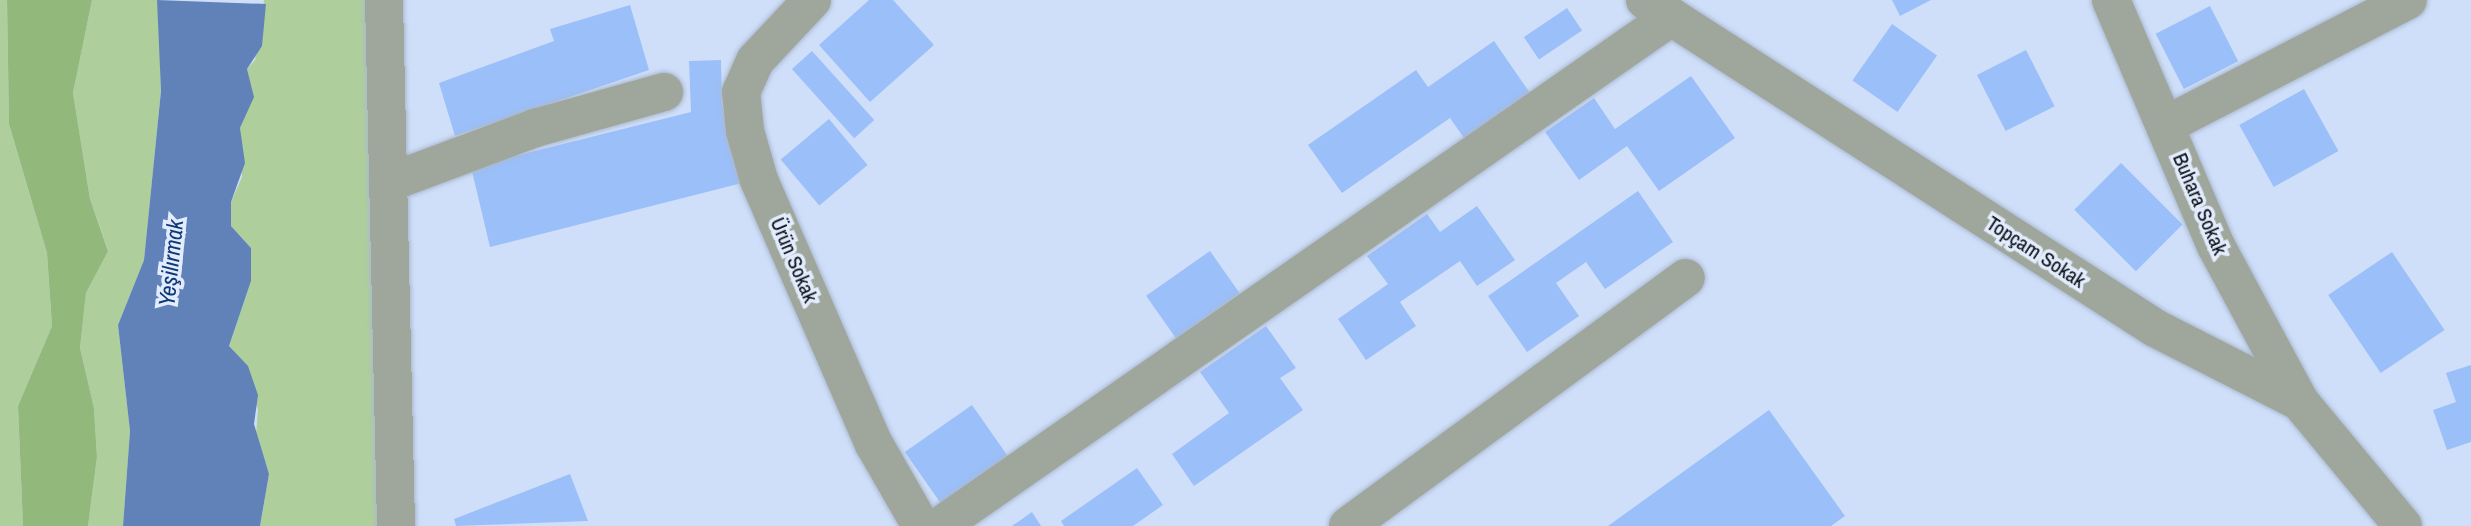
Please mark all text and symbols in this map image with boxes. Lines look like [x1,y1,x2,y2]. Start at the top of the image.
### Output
street label: Buhara Sokak [2167,149,2233,259]
street label: Topçam Sokak [1982,211,2090,293]
street label: Ürün Sokak [765,214,823,306]
water label: Yeşilırmak [153,218,189,308]

